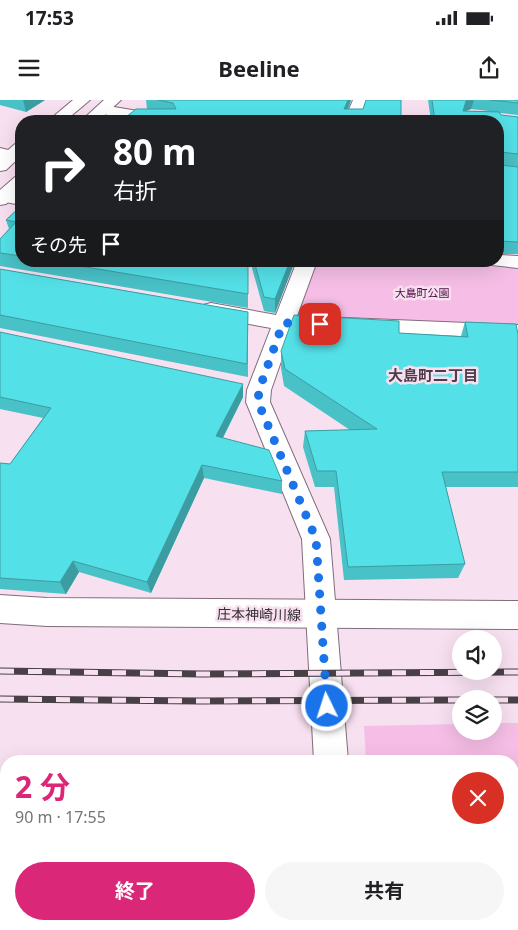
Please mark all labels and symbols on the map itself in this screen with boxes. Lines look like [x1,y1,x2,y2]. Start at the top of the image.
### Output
park label: 大島町公園 [395,285,450,300]
pin [299,303,341,345]
district label: 大島町二丁目 [388,365,478,385]
street label: 庄本神崎川線 [217,604,301,624]
position arrow [300,679,352,731]

